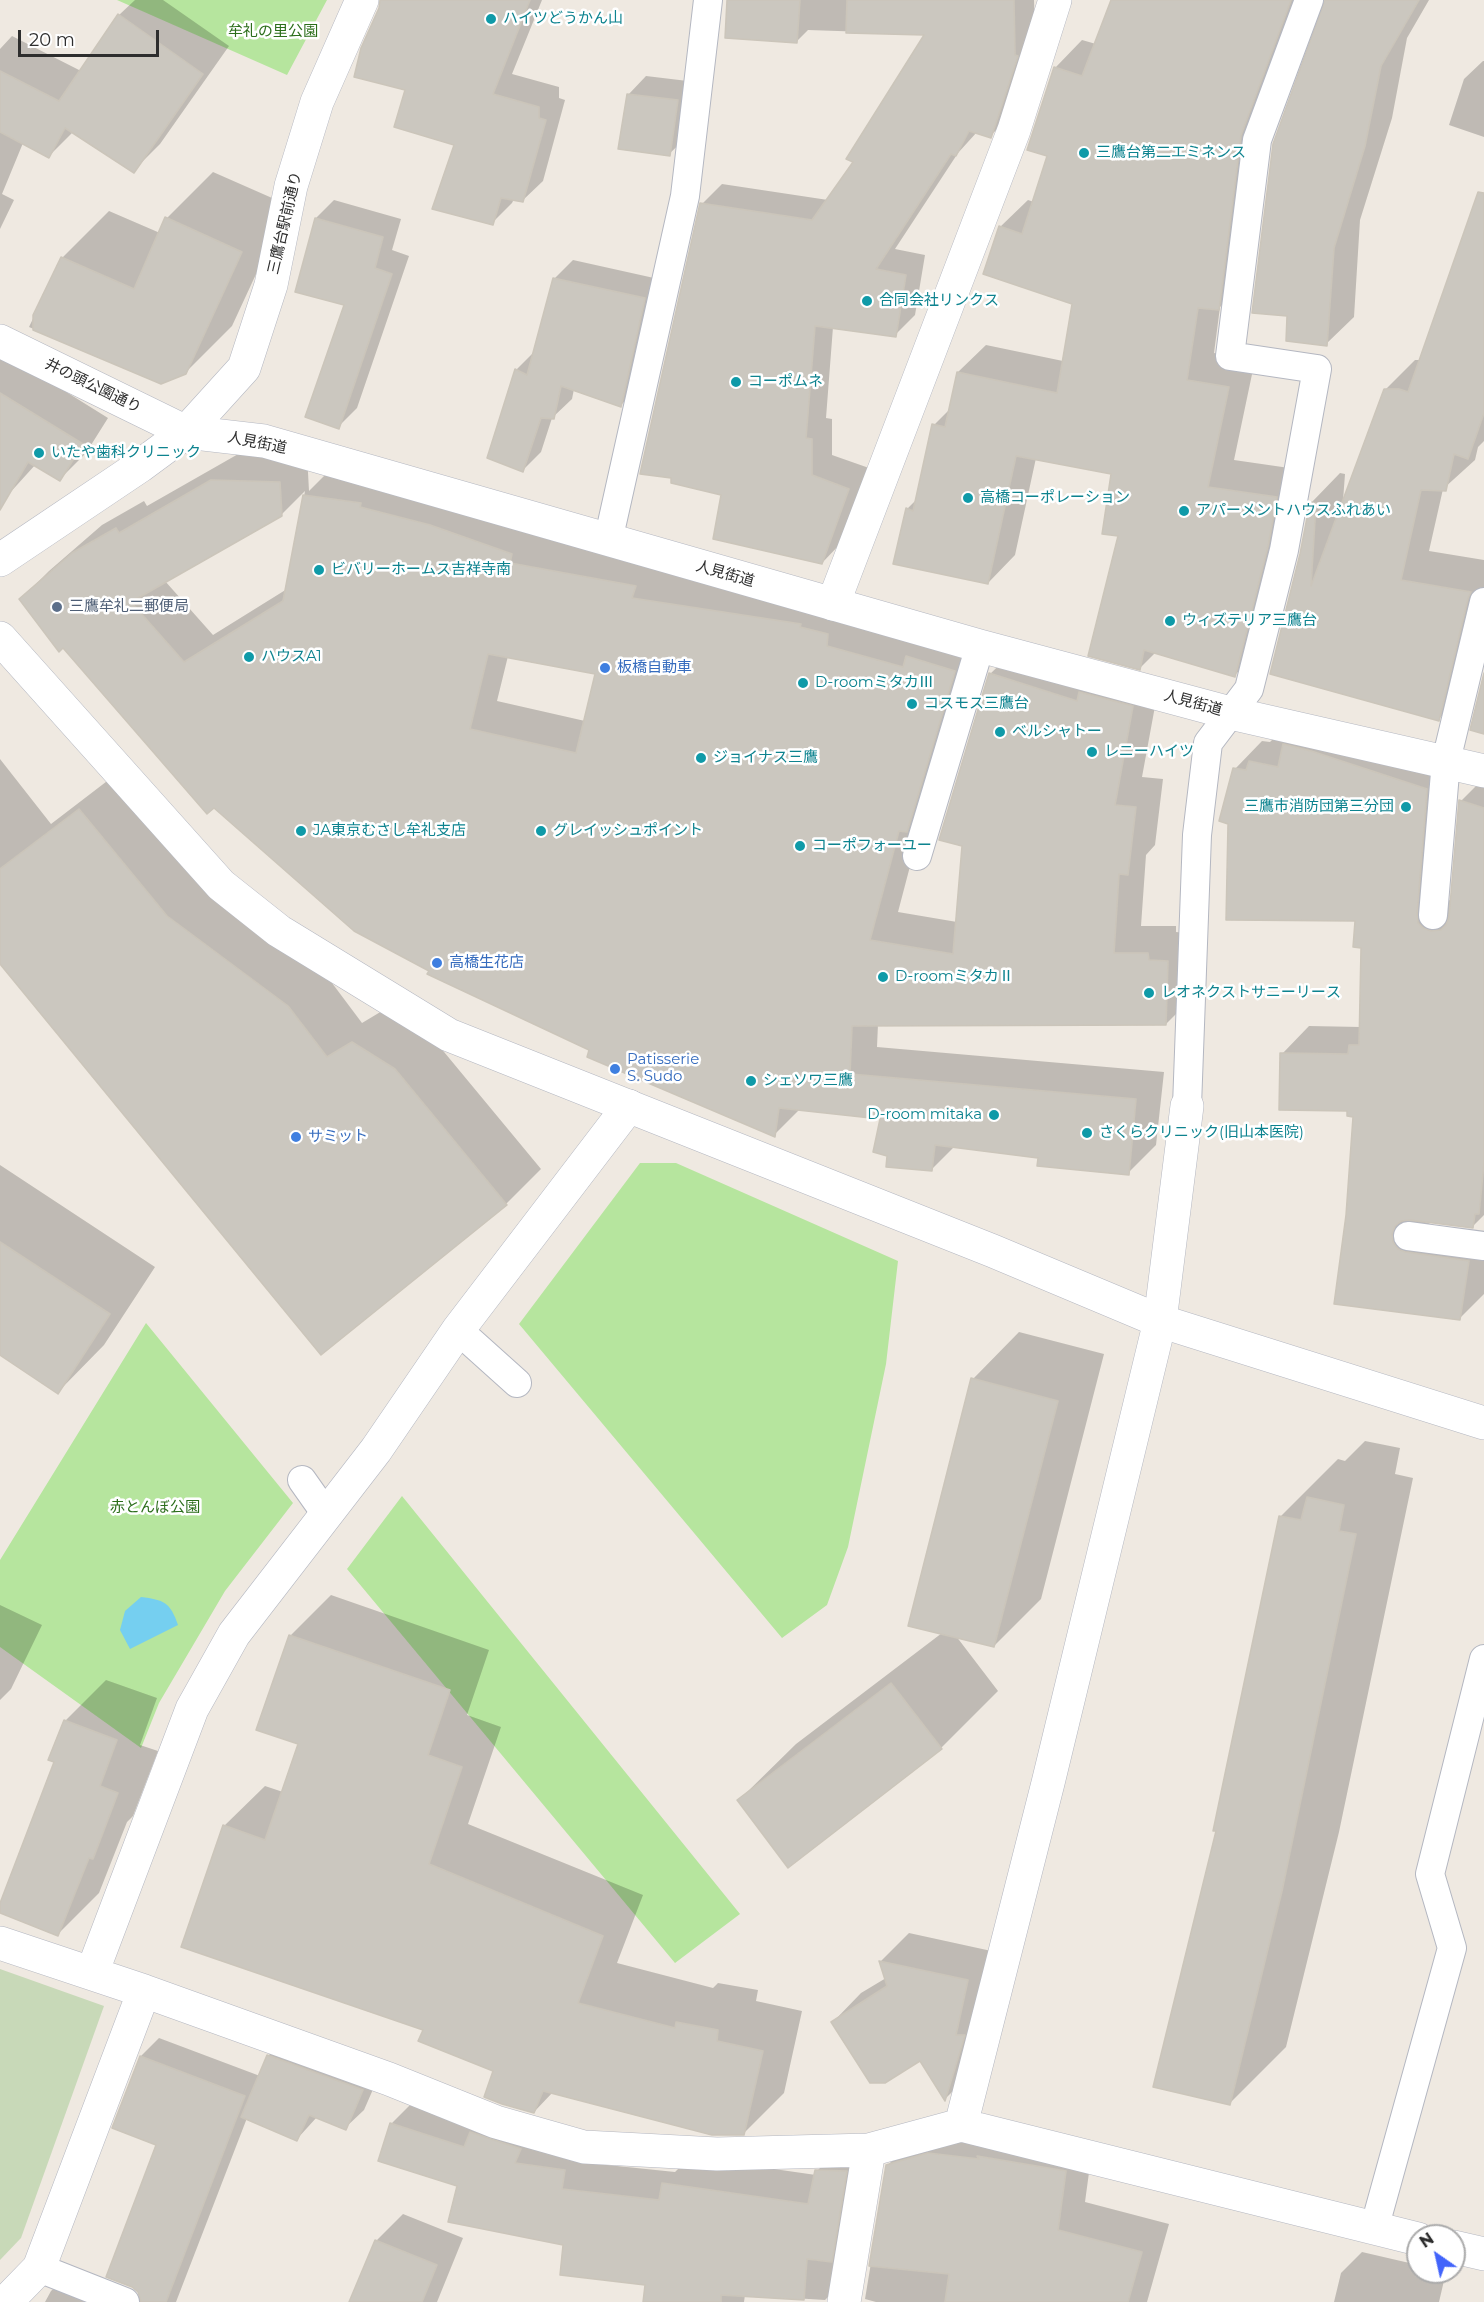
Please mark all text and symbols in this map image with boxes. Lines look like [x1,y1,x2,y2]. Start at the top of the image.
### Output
place label: ハイツどうかん山 [503,10,623,28]
marker: ハイツどうかん山 [484,12,498,26]
scale bar [21,18,162,56]
park label: 牟礼の里公園 [228,23,318,41]
text: 20 m [29,29,75,51]
place label: 三鷹台第二エミネンス [1096,144,1246,162]
marker: 三鷹台第二エミネンス [1077,146,1091,160]
street label: 三鷹台駅前通り [264,170,306,276]
place label: 合同会社リンクス [879,292,999,310]
marker: 合同会社リンクス [860,294,874,308]
street label: 井の頭公園通り [42,355,144,417]
place label: コーポムネ [748,373,823,391]
marker: コーポムネ [729,375,743,389]
street label: 人見街道 [226,428,288,458]
place label: いたや歯科クリニック [51,444,201,462]
marker: いたや歯科クリニック [32,446,46,460]
place label: 高橋コーポレーション [980,489,1130,507]
marker: 高橋コーポレーション [961,491,975,505]
place label: アパーメントハウスふれあい [1196,502,1391,520]
marker: アパーメントハウスふれあい [1177,504,1191,518]
street label: 人見街道 [694,557,756,591]
place label: ビバリーホームス吉祥寺南 [331,561,511,579]
marker: ビバリーホームス吉祥寺南 [312,563,326,577]
place label: 三鷹牟礼二郵便局 [69,598,189,616]
marker: 三鷹牟礼二郵便局 [50,600,64,614]
place label: ウィズテリア三鷹台 [1182,612,1317,630]
marker: ウィズテリア三鷹台 [1163,614,1177,628]
place label: ハウスA1 [261,648,322,666]
marker: ハウスA1 [242,650,256,664]
place label: 板橋自動車 [617,659,692,677]
marker: 板橋自動車 [598,661,612,675]
place label: D-roomミタカⅢ [815,674,934,692]
marker: D-roomミタカⅢ [796,676,810,690]
street label: 人見街道 [1162,687,1224,719]
place label: コスモス三鷹台 [924,695,1029,713]
marker: コスモス三鷹台 [905,697,919,711]
place label: ベルシャトー [1012,723,1102,741]
marker: ベルシャトー [993,725,1007,739]
place label: レニーハイツ [1104,743,1194,761]
marker: レニーハイツ [1085,745,1099,759]
place label: ジョイナス三鷹 [713,749,818,767]
marker: ジョイナス三鷹 [694,751,708,765]
place label: 三鷹市消防団第三分団 [1244,798,1394,816]
marker: 三鷹市消防団第三分団 [1399,800,1413,814]
place label: JA東京むさし牟礼支店 [313,822,466,840]
place label: グレイッシュポイント [553,822,703,840]
marker: JA東京むさし牟礼支店 [294,824,308,838]
marker: グレイッシュポイント [534,824,548,838]
place label: コーポフォーユー [812,837,932,855]
marker: コーポフォーユー [793,839,807,853]
place label: 高橋生花店 [449,954,524,972]
marker: 高橋生花店 [430,956,444,970]
place label: D-roomミタカⅡ [895,968,1014,986]
marker: D-roomミタカⅡ [876,970,890,984]
place label: レオネクストサニーリース [1161,984,1341,1002]
marker: レオネクストサニーリース [1142,986,1156,1000]
place label: Patisserie S. Sudo [627,1051,699,1086]
marker: Patisserie S. Sudo [608,1062,622,1076]
place label: シェソワ三鷹 [763,1072,853,1090]
marker: シェソワ三鷹 [744,1074,758,1088]
place label: D-room mitaka [867,1106,982,1124]
marker: D-room mitaka [987,1108,1001,1122]
place label: さくらクリニック(旧山本医院) [1099,1124,1304,1142]
marker: さくらクリニック(旧山本医院) [1080,1126,1094,1140]
place label: サミット [308,1128,368,1146]
marker: サミット [289,1130,303,1144]
park label: 赤とんぼ公園 [110,1499,200,1517]
north arrow [1406,2224,1466,2284]
text: N [1416,2229,1437,2252]

